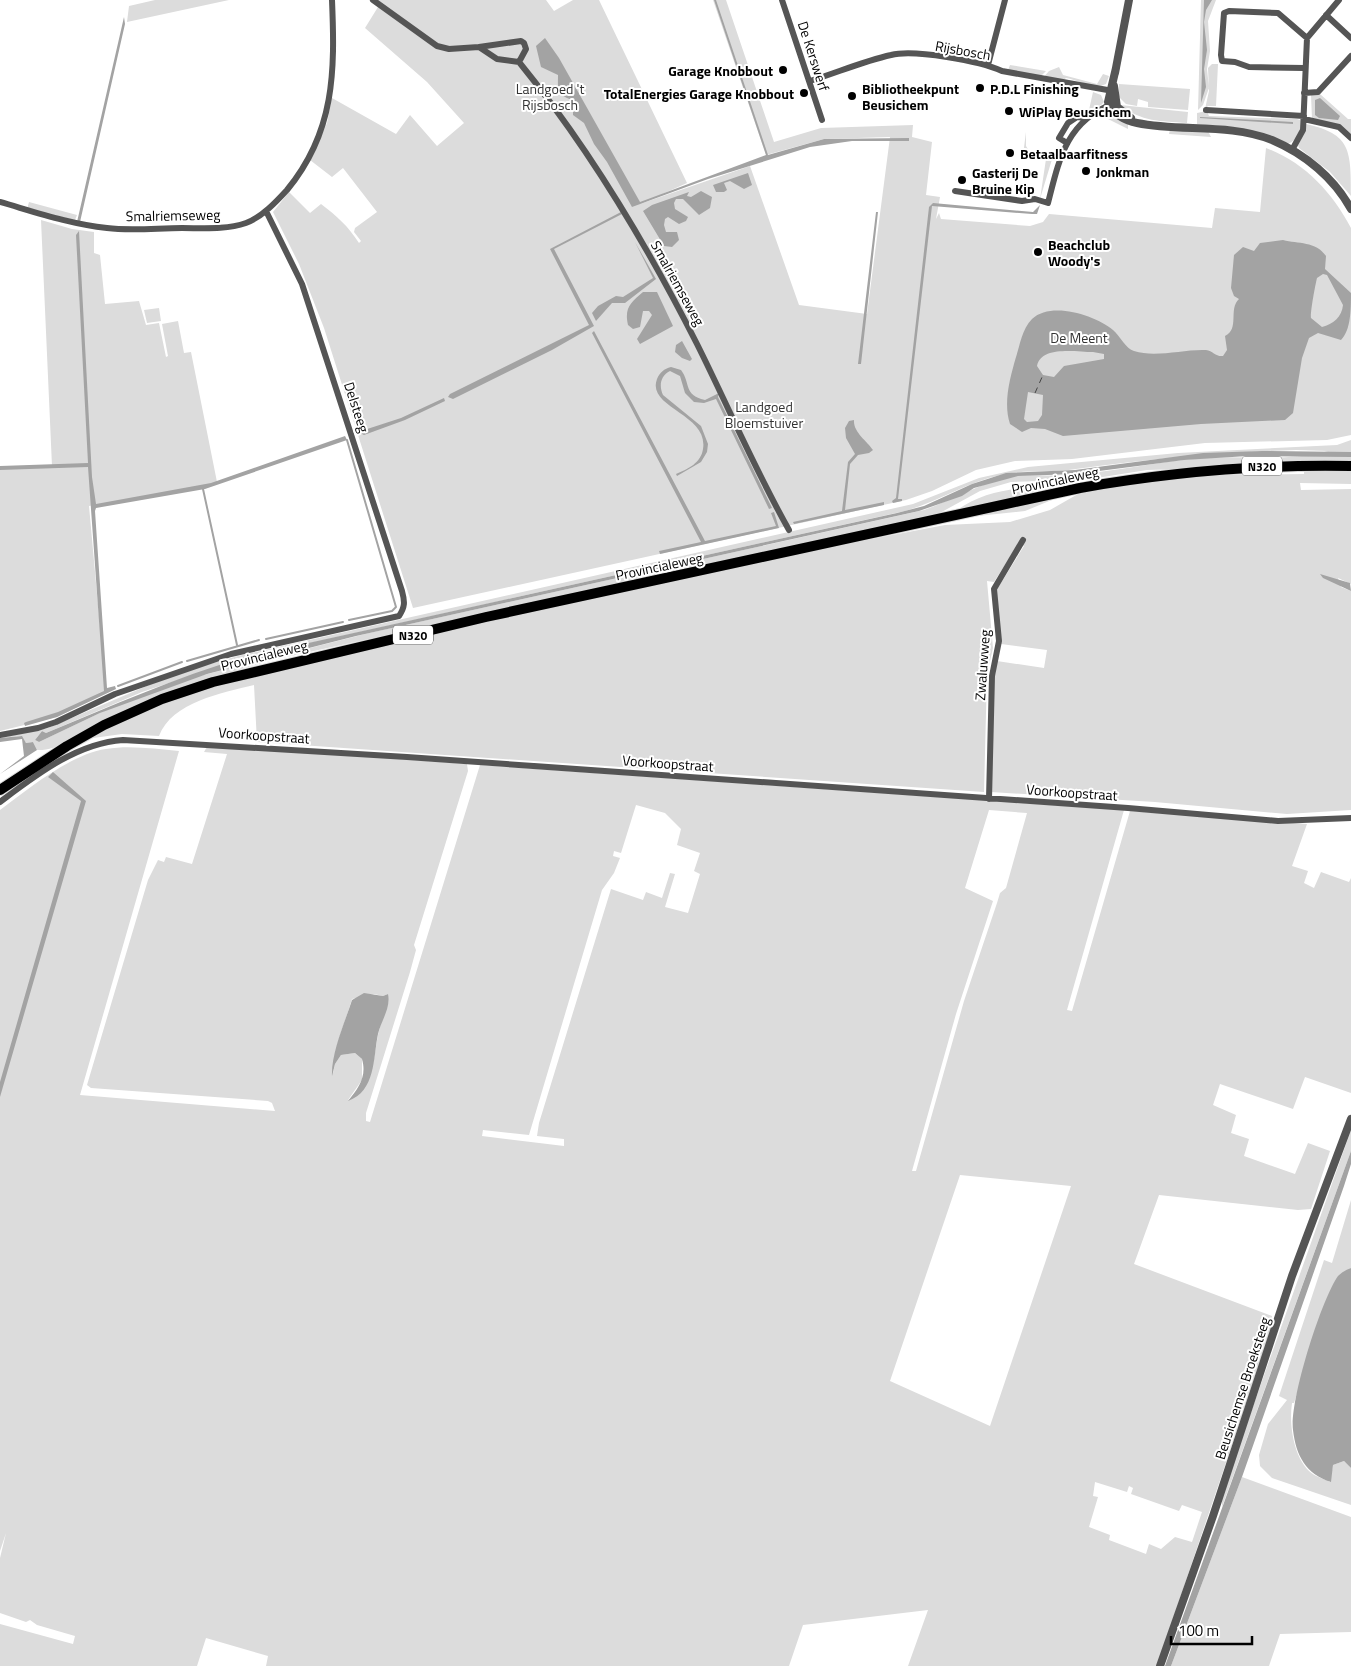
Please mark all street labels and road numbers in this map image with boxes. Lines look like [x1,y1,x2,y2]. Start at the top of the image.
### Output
street label: De Kerswerf [793,18,835,94]
street label: Rijsbosch [934,35,992,65]
street label: Smalriemseweg [126,204,220,226]
street label: Smalriemseweg [646,237,710,329]
street label: Delsteeg [339,379,375,435]
road number: N320 [1242,456,1282,476]
street label: Provincialeweg [1009,460,1101,500]
street label: Provincialeweg [613,546,705,586]
road number: N320 [393,626,433,644]
street label: Zwaluwweg [969,629,995,701]
street label: Provincialeweg [218,634,310,676]
street label: Voorkoopstraat [218,721,310,749]
street label: Voorkoopstraat [622,749,714,777]
street label: Voorkoopstraat [1026,778,1118,806]
street label: Beusichemse Broeksteeg [1209,1314,1275,1462]

